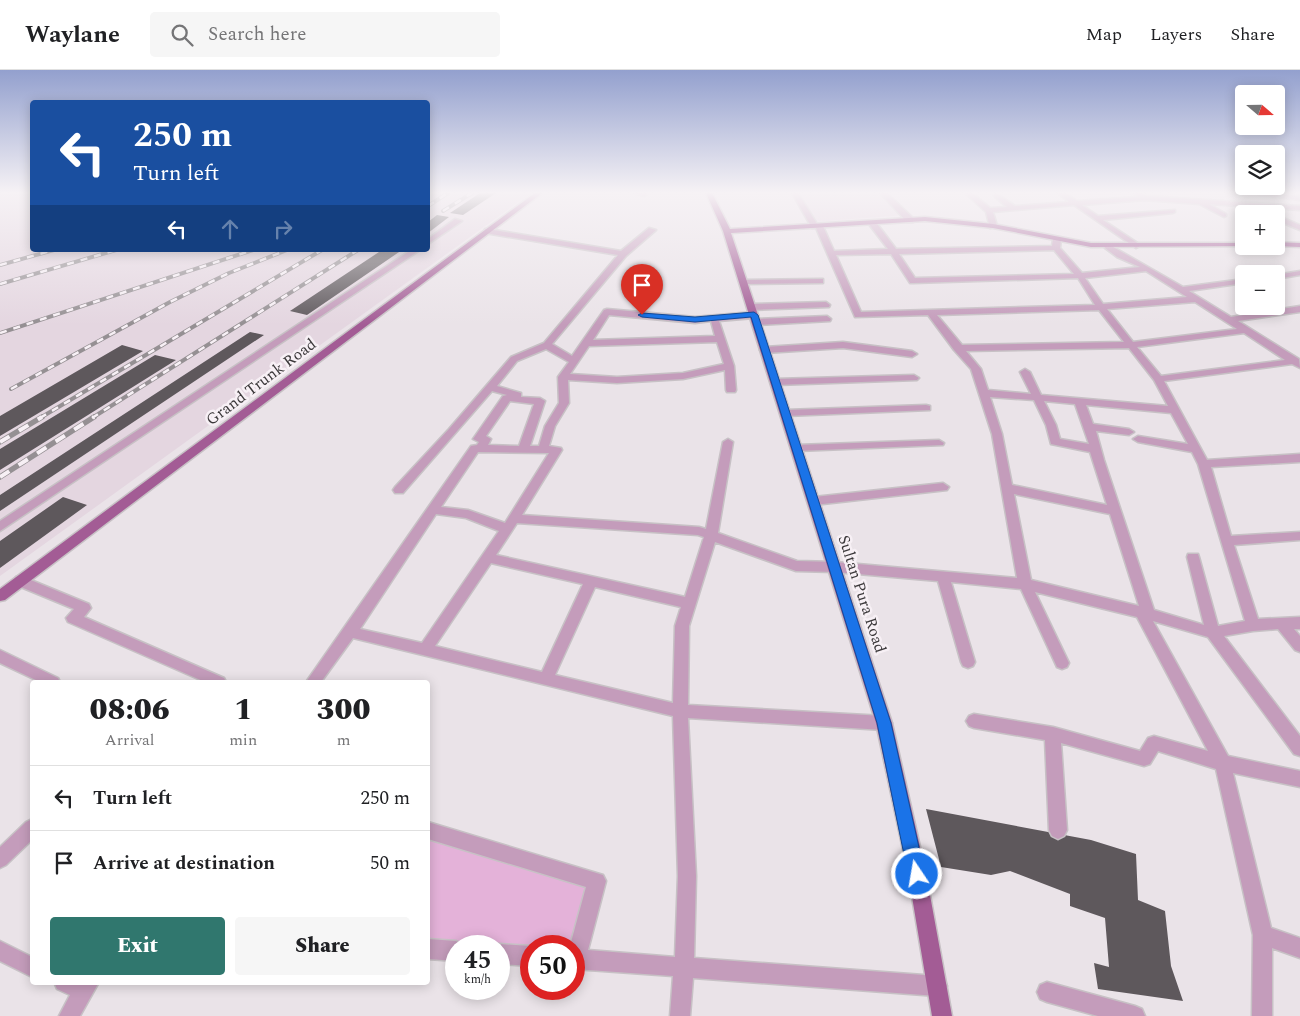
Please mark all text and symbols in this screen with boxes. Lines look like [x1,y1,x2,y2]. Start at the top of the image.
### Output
search box [150,12,500,57]
text: Waylane [25,17,120,53]
text: Search here [208,20,306,49]
icon: search [168,21,196,49]
text: Map [1086,21,1122,48]
text: Layers [1150,21,1202,48]
text: Share [1230,21,1275,48]
north arrow [1235,85,1285,135]
map controls [1235,85,1285,315]
text: 250 m [133,109,232,162]
icon: left [50,120,115,185]
button: layers [1235,145,1285,195]
text: Turn left [133,157,219,190]
button: + [1235,205,1285,255]
icon: left [163,215,191,243]
icon: ahead [216,215,244,243]
icon: right [269,215,297,243]
pin [621,264,663,315]
button: − [1235,265,1285,315]
icon: arrive [628,271,656,299]
street label: Grand Trunk Road [201,332,321,432]
street label: Sultan Pura Road [832,532,892,656]
text: 08:06 [89,687,170,733]
text: 1 [234,687,252,733]
text: 300 [317,687,371,733]
text: Arrival [105,728,155,752]
text: min [229,728,257,752]
text: m [337,728,350,752]
icon: left [50,784,78,812]
text: Turn left [93,784,172,813]
text: 250 m [360,784,410,813]
position arrow [890,847,942,899]
icon: arrive [50,849,78,877]
text: Arrive at destination [93,849,275,878]
text: 50 m [370,849,410,878]
button: Exit [50,917,225,975]
button: Share [235,917,410,975]
speed limit sign: 50 [520,935,585,1000]
text: 45 [463,942,492,980]
text: km/h [464,970,491,989]

